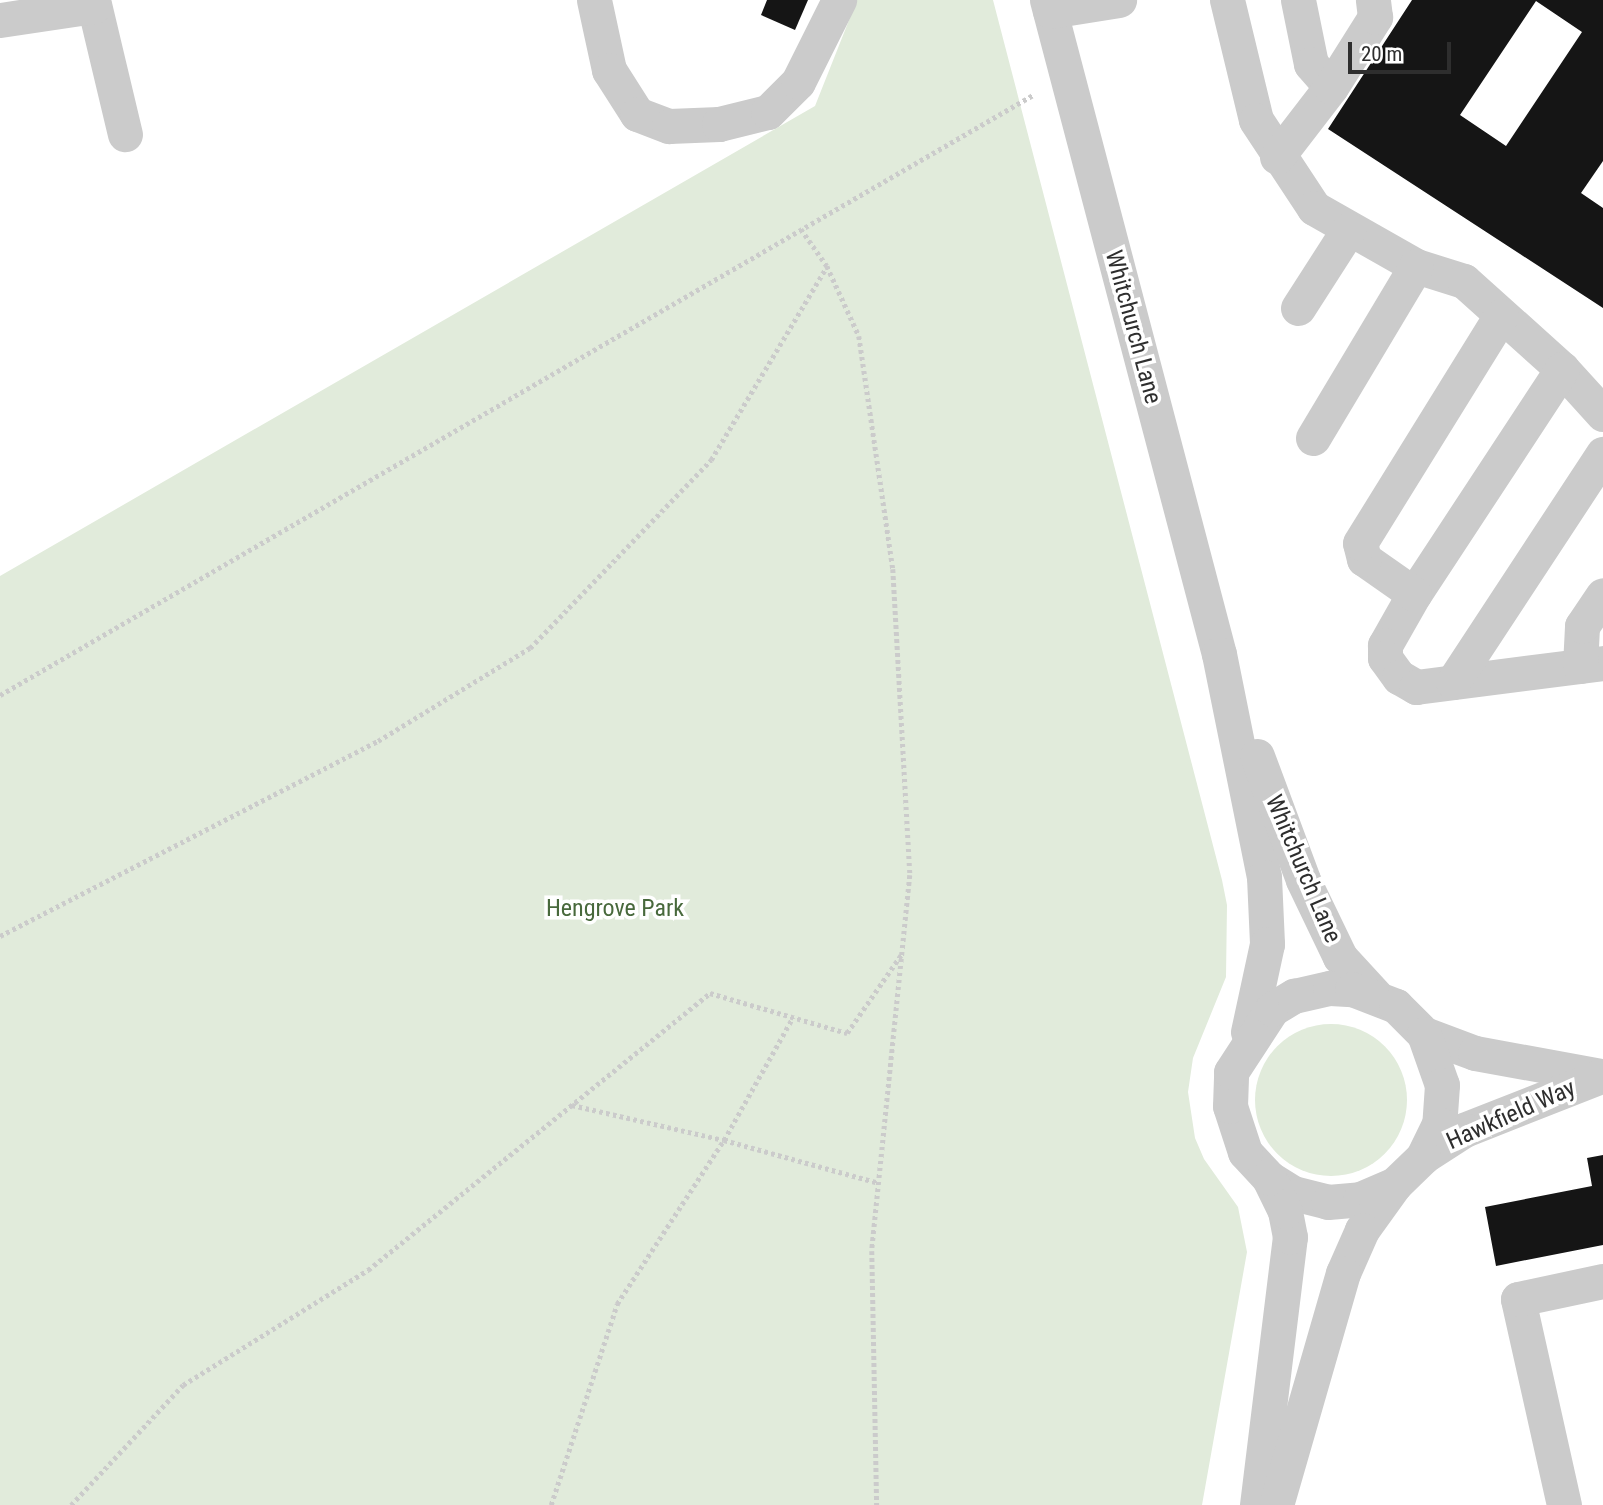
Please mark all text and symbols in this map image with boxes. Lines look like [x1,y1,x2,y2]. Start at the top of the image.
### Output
scale bar [1351,28,1454,72]
text: 20 m [1361,42,1402,66]
street label: Whitchurch Lane [1099,247,1167,407]
street label: Whitchurch Lane [1259,791,1347,947]
park label: Hengrove Park [546,895,684,923]
street label: Hawkfield Way [1442,1074,1580,1156]

